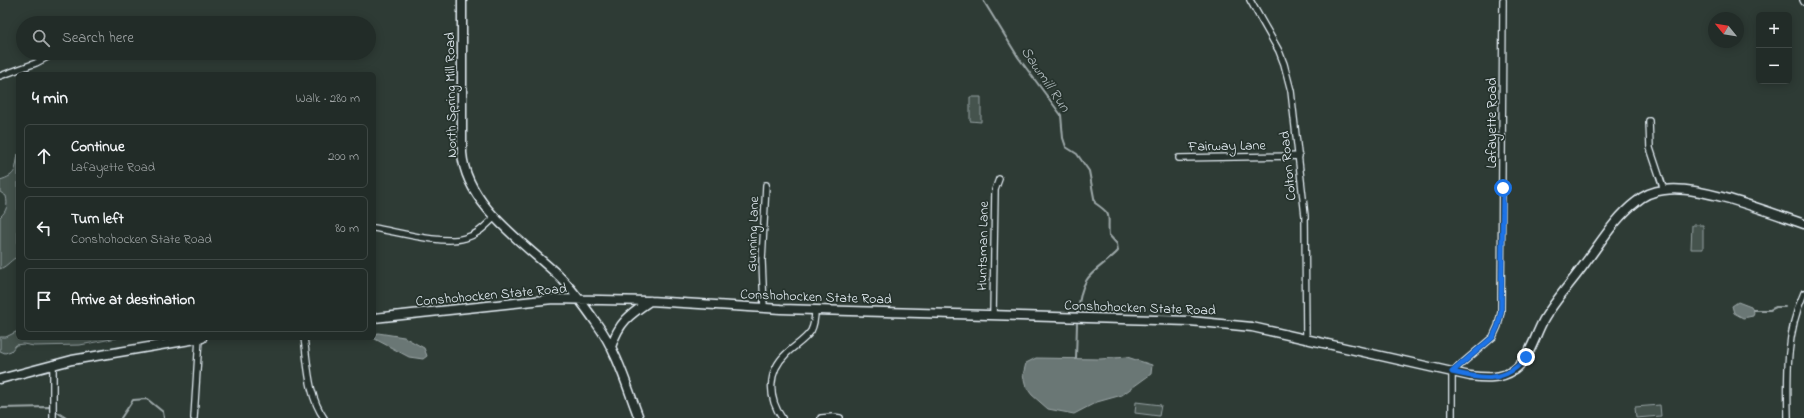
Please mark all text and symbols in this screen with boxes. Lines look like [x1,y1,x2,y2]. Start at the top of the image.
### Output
north arrow [1708,12,1744,48]
map controls [1756,12,1792,84]
button: + [1756,12,1792,48]
search box [16,16,376,60]
icon: search [30,27,52,49]
text: Search here [62,27,134,49]
street label: North Spring Mill Road [440,32,464,158]
water label: Sawmill Run [1015,42,1076,117]
button: − [1756,48,1792,84]
street label: Lafayette Road [1482,78,1504,168]
text: 4 min [32,86,68,111]
text: Walk · 280 m [295,89,360,108]
street label: Colton Road [1274,130,1303,202]
street label: Fairway Lane [1187,135,1267,159]
text: Continue [71,136,125,158]
icon: ahead [33,145,55,167]
text: 200 m [328,147,359,166]
text: Lafayette Road [71,158,155,177]
route start [1494,179,1512,197]
street label: Gunning Lane [742,195,766,272]
street label: Huntsman Lane [972,200,995,291]
text: Turn left [71,208,124,230]
icon: left [33,217,55,239]
text: 80 m [335,219,359,238]
text: Conshohocken State Road [71,230,212,249]
street label: Conshohocken State Road [415,278,568,313]
street label: Conshohocken State Road [740,284,892,311]
icon: arrive [33,289,55,311]
text: Arrive at destination [71,289,195,311]
street label: Conshohocken State Road [1064,295,1216,322]
route end [1517,348,1535,366]

